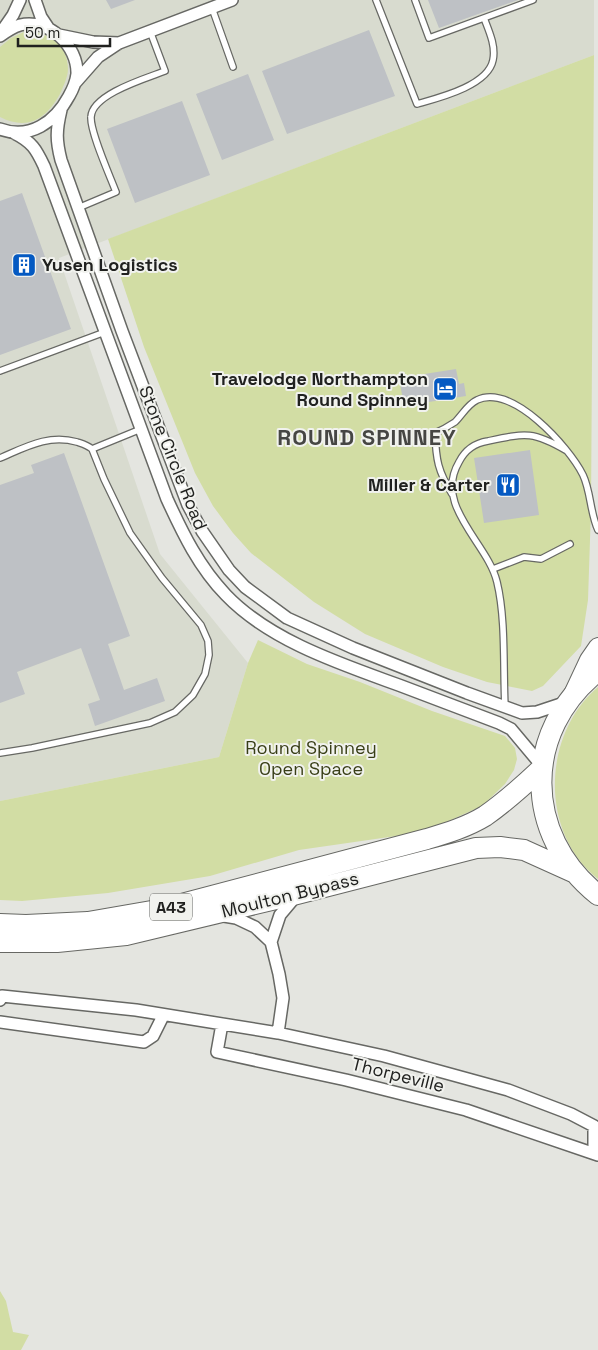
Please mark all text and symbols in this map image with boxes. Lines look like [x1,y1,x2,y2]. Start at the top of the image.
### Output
scale bar [18,15,110,47]
text: 50 m [25,23,60,42]
building icon: Yusen Logistics [11,252,37,278]
place label: Yusen Logistics [42,253,178,276]
place label: Travelodge Northampton Round Spinney [212,367,428,411]
hotel icon: Travelodge Northampton Round Spinney [432,376,458,402]
street label: Stone Circle Road [134,382,213,533]
district label: ROUND SPINNEY [277,423,457,451]
restaurant icon: Miller & Carter [495,472,521,498]
place label: Miller & Carter [368,473,490,496]
park label: Round Spinney Open Space [245,736,377,780]
street label: Moulton Bypass [219,866,361,923]
road number: A43 [150,894,192,920]
street label: Thorpeville [349,1052,447,1097]

